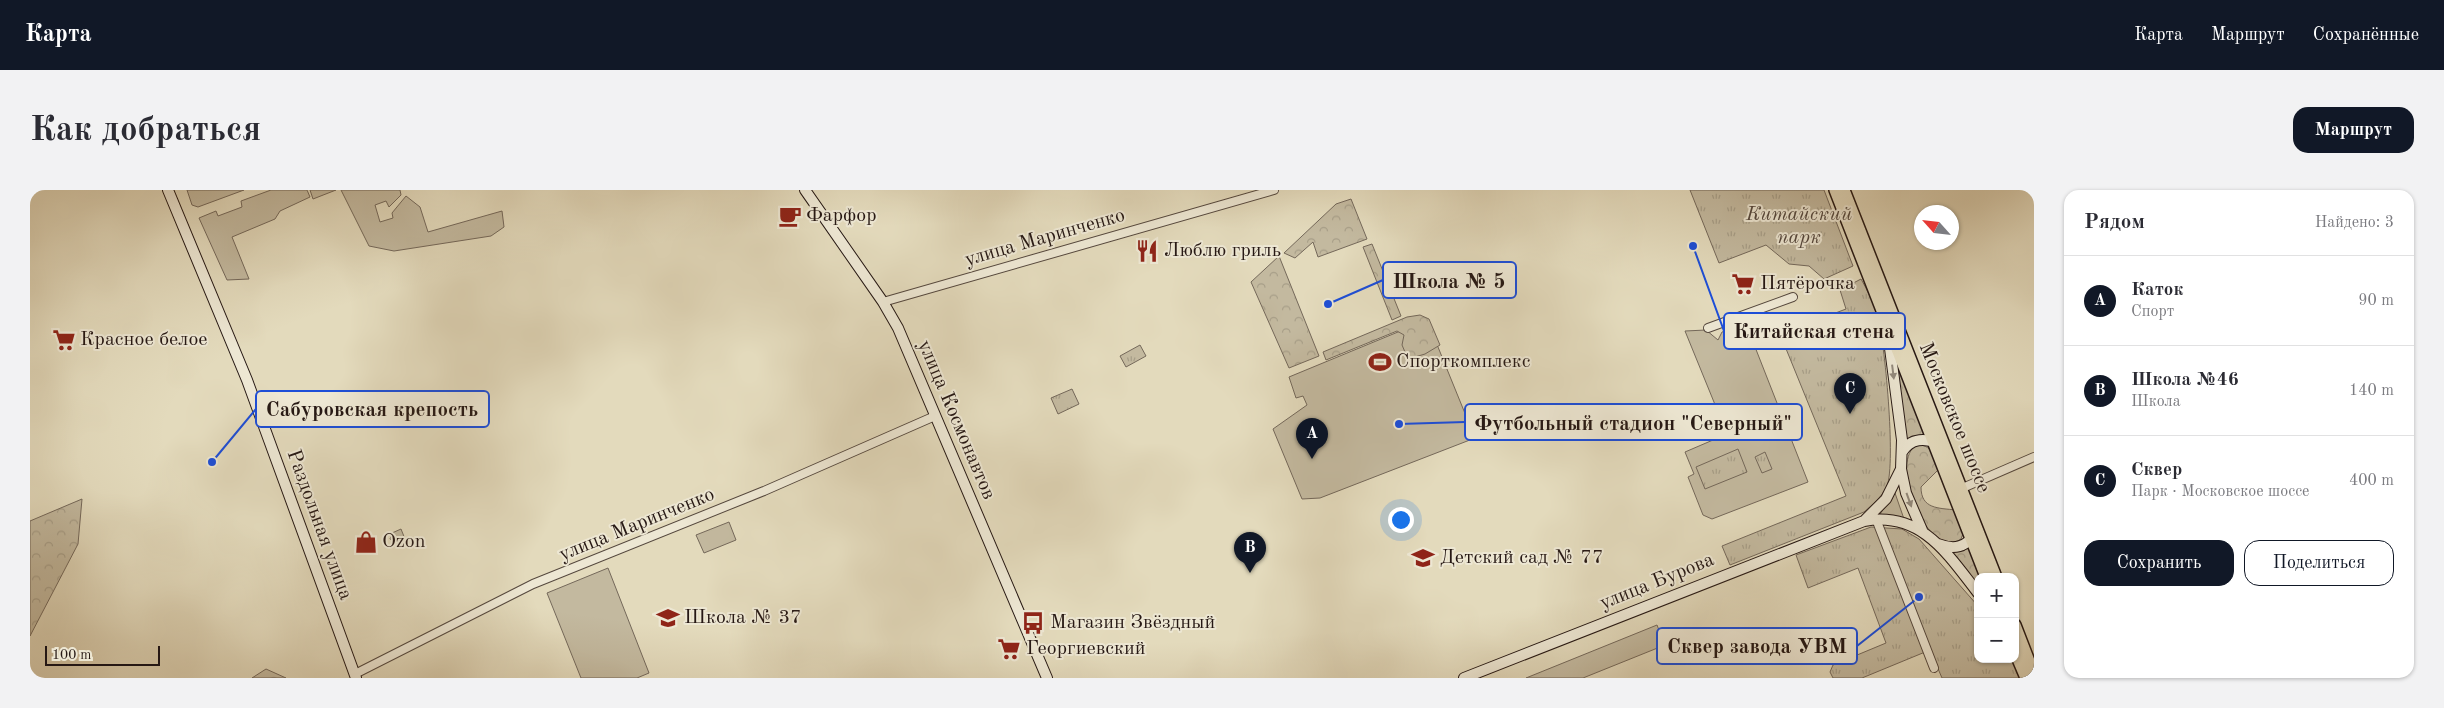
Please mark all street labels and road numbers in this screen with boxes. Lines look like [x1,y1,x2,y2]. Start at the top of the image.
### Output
street label: улица Маринченко [963,206,1127,270]
street label: улица Космонавтов [913,337,999,503]
street label: Московское шоссе [1915,340,1993,496]
street label: Раздольная улица [283,447,355,603]
street label: улица Маринченко [556,485,718,565]
street label: улица Бурова [1597,550,1717,614]

